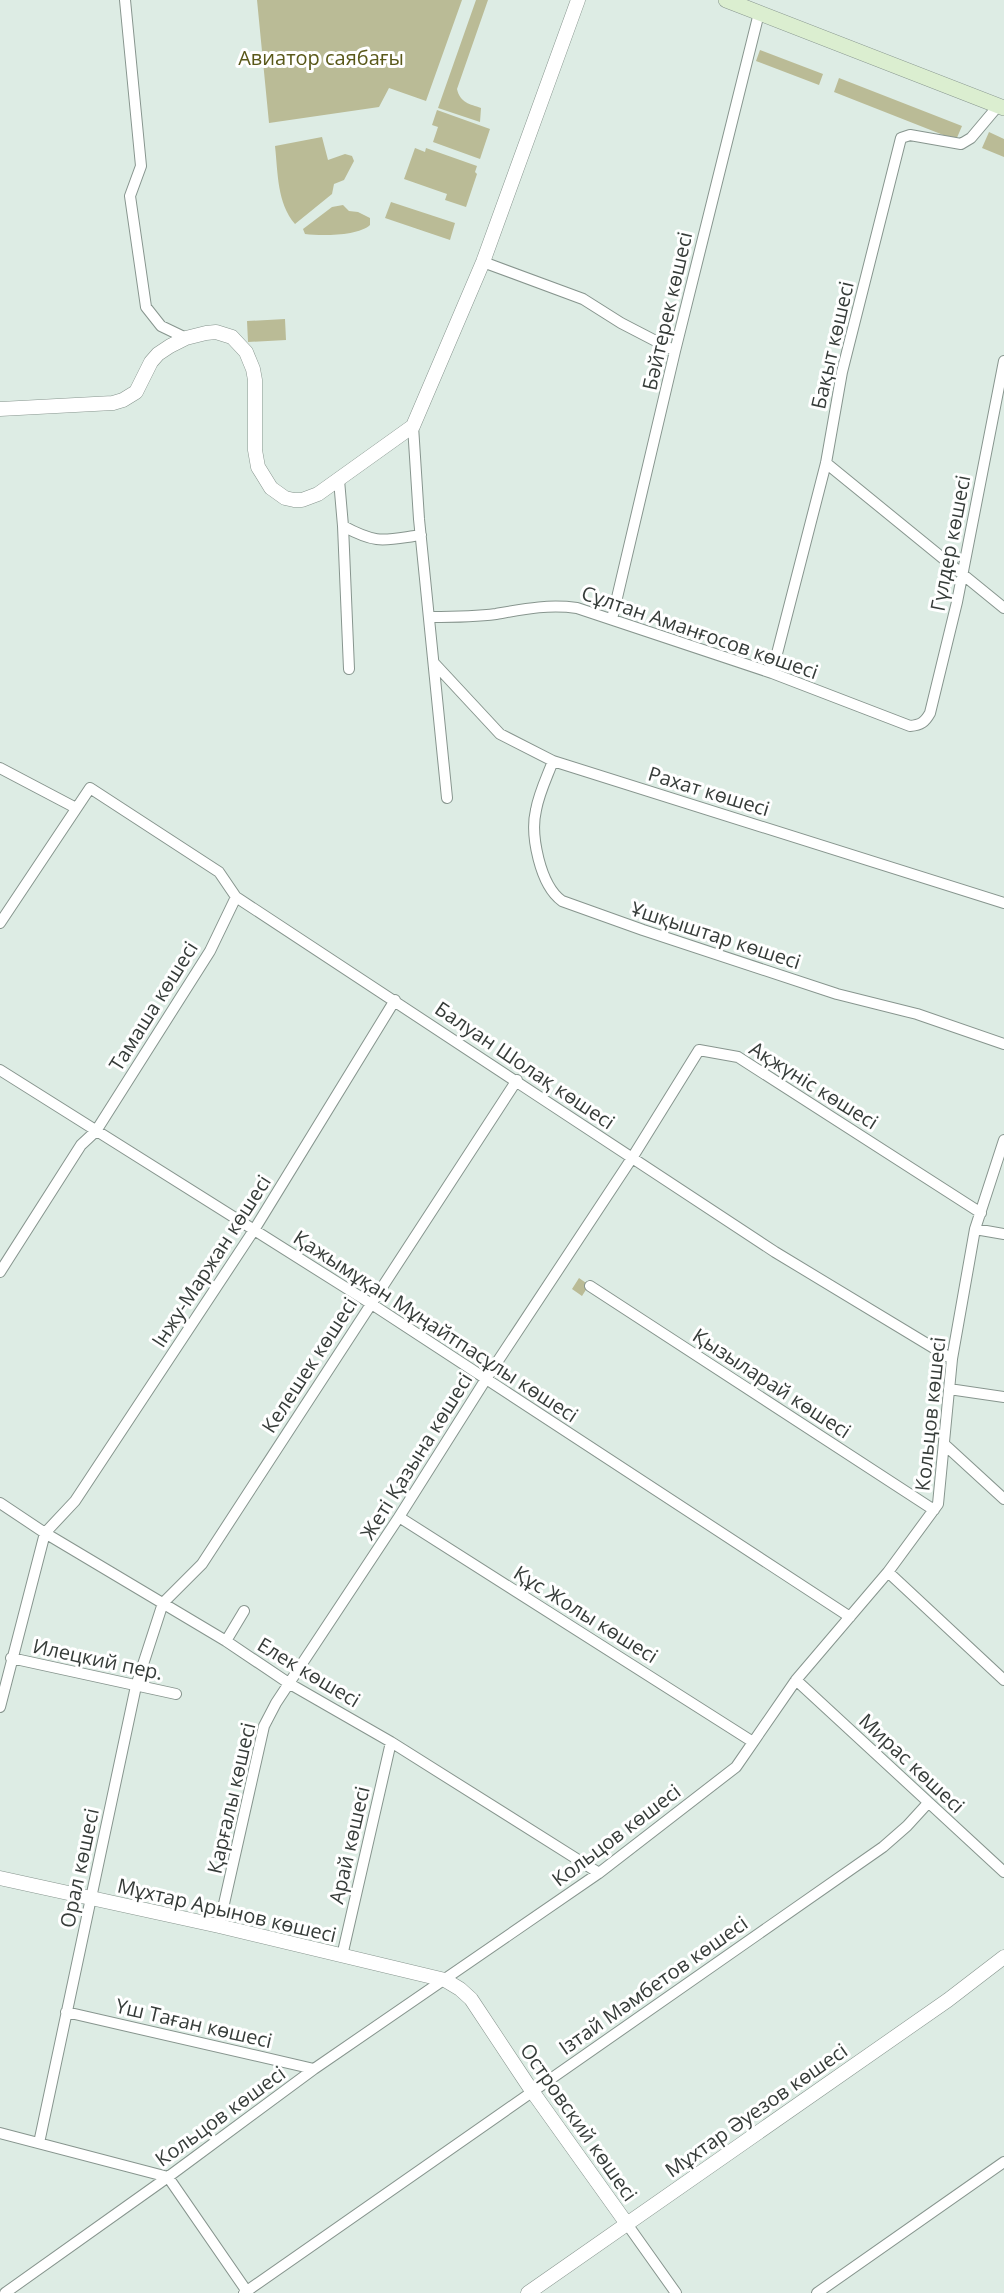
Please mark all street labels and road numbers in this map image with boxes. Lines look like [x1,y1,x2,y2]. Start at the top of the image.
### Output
street label: Бәйтерек көшесі [636,229,698,393]
street label: Бақыт көшесі [804,279,860,411]
street label: Гүлдер көшесі [924,473,976,613]
street label: Сұлтан Аманғосов көшесі [578,579,822,685]
street label: Рахат көшесі [645,760,773,822]
street label: Ұшқыштар көшесі [628,895,804,975]
street label: Тамаша көшесі [102,936,204,1076]
street label: Балуан Шолақ көшесі [430,995,620,1135]
street label: Ақжүніс көшесі [745,1035,883,1135]
street label: Інжу-Маржан көшесі [145,1170,277,1352]
street label: Қажымұқан Мұңайтпасұлы көшесі [288,1224,584,1428]
street label: Келешек көшесі [255,1292,363,1438]
street label: Қызыларай көшесі [688,1322,856,1444]
street label: Кольцов көшесі [908,1336,952,1492]
street label: Жеті Қазына көшесі [354,1367,478,1545]
street label: Құс Жолы көшесі [509,1559,663,1669]
street label: Елек көшесі [253,1631,365,1713]
street label: Илецкий пер. [30,1632,166,1686]
street label: Мирас көшесі [853,1707,971,1819]
street label: Қарғалы көшесі [200,1720,262,1876]
street label: Кольцов көшесі [546,1778,686,1892]
street label: Арай көшесі [322,1784,376,1906]
street label: Орал көшесі [53,1806,105,1930]
street label: Мұхтар Арынов көшесі [115,1872,339,1948]
street label: Ізтай Мәмбетов көшесі [553,1909,753,2061]
street label: Үш Таған көшесі [113,1992,275,2054]
street label: Мұхтар Әуезов көшесі [659,2037,853,2183]
street label: Островский көшесі [514,2038,644,2206]
street label: Кольцов көшесі [149,2060,291,2172]

